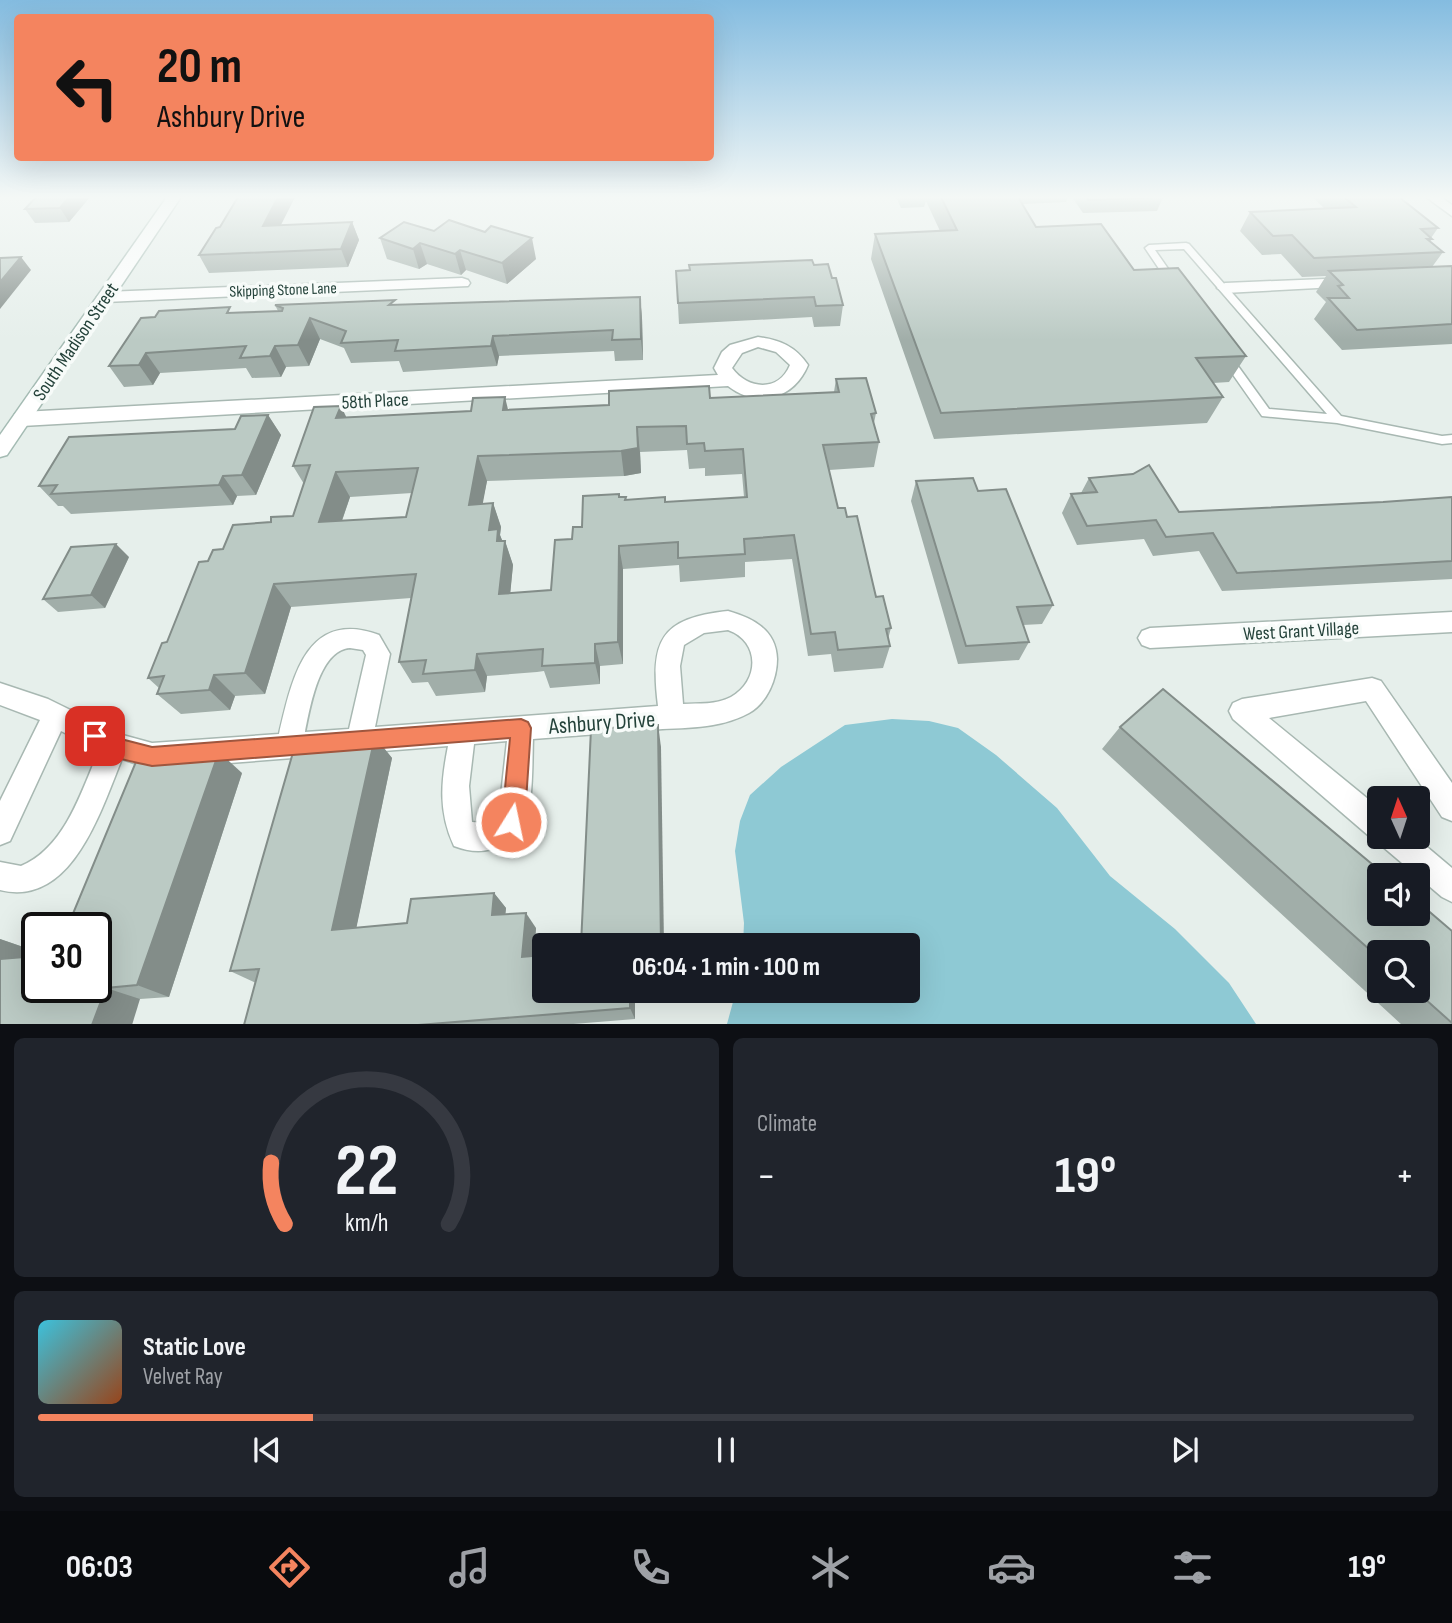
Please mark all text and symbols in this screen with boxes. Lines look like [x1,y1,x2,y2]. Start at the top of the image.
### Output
text: 20 m [157,38,242,97]
icon: left [42,42,133,133]
text: Ashbury Drive [157,98,305,137]
street label: South Madison Street [28,278,124,405]
street label: Skipping Stone Lane [229,279,337,302]
street label: 58th Place [341,388,409,415]
street label: West Grant Village [1243,617,1360,646]
street label: Ashbury Drive [547,705,656,741]
pin [65,706,125,766]
icon: arrive [76,717,114,755]
position arrow [474,785,548,859]
north arrow [1367,786,1430,849]
map controls [1367,786,1430,1003]
button: sound [1367,863,1430,926]
speed limit sign: 30 [21,912,112,1003]
button: search [1367,940,1430,1003]
text: 06:04 · 1 min · 100 m [632,952,820,983]
text: Climate [757,1110,817,1138]
text: 22 [335,1128,398,1216]
text: 19° [1055,1145,1116,1208]
text: − [757,1154,776,1199]
text: + [1395,1154,1414,1199]
text: km/h [345,1207,388,1238]
text: Static Love [143,1332,246,1363]
text: Velvet Ray [143,1363,223,1391]
icon: previous [248,1431,286,1469]
icon: pause [707,1431,745,1469]
icon: next [1166,1431,1204,1469]
icon: directions [265,1543,314,1592]
icon: music [445,1543,494,1592]
icon: phone [626,1543,675,1592]
icon: climate [806,1543,855,1592]
icon: car [987,1543,1036,1592]
icon: filters [1168,1543,1217,1592]
text: 06:03 [66,1548,133,1587]
text: 19° [1348,1548,1386,1587]

